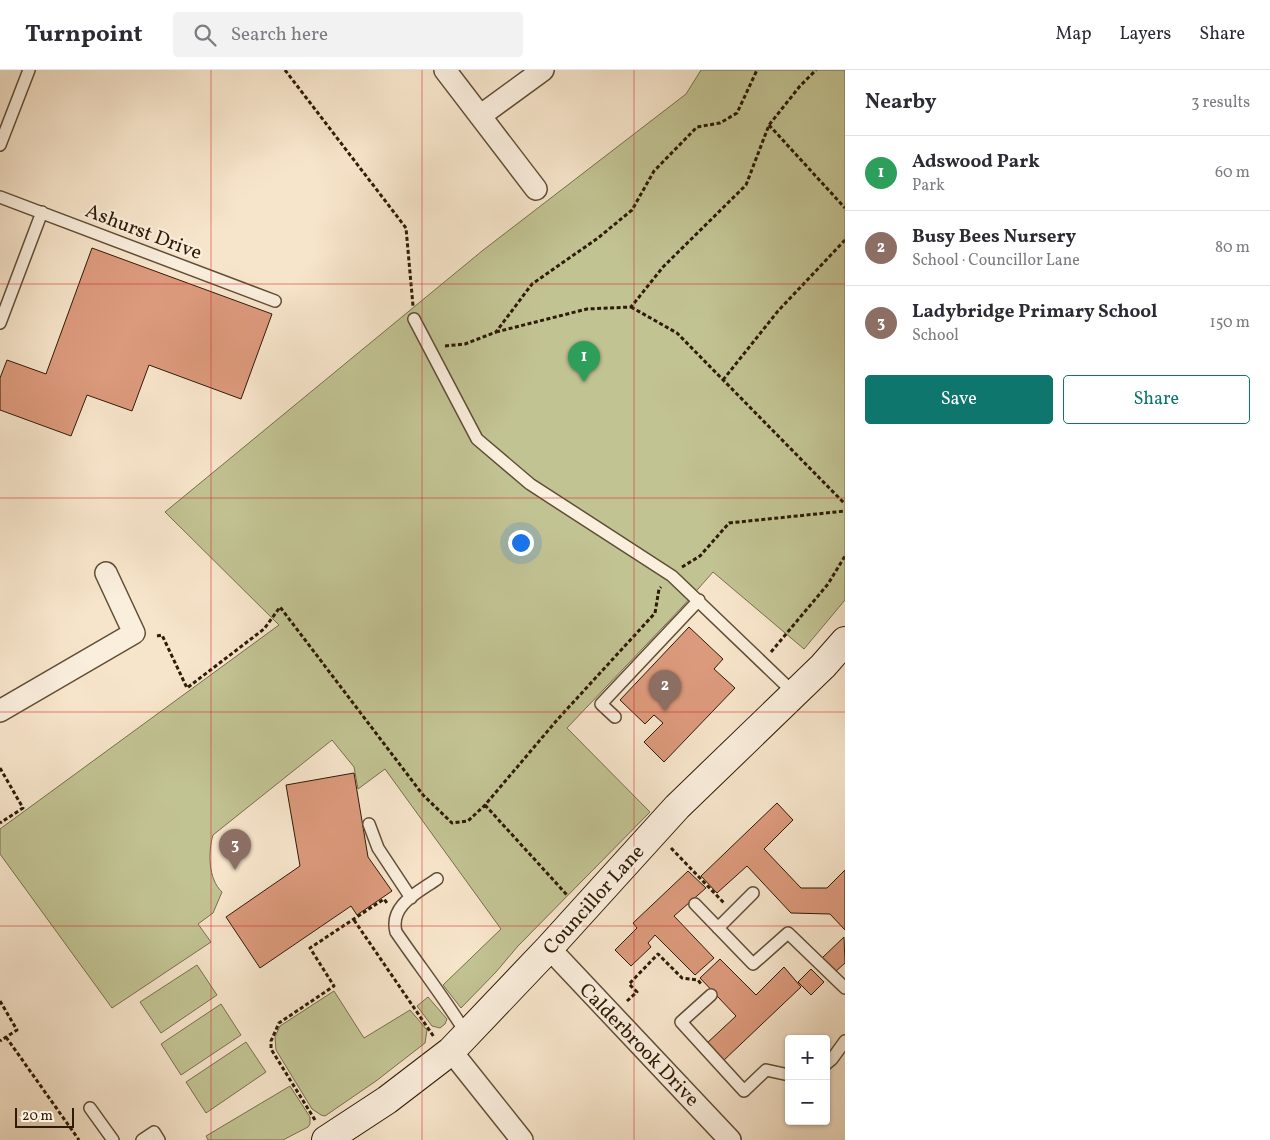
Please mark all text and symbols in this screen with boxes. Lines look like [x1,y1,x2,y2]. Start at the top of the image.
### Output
search box [173,12,523,57]
text: Turnpoint [25,18,143,52]
icon: search [191,21,219,49]
text: Search here [231,22,328,48]
text: Map [1055,22,1091,47]
text: Layers [1119,22,1171,47]
text: Share [1199,22,1245,47]
text: Nearby [865,88,936,117]
text: 3 results [1191,92,1250,114]
text: Adswood Park [912,149,1040,175]
text: 1 [878,162,884,184]
text: 60 m [1215,162,1250,184]
text: Park [912,175,945,197]
street label: Ashurst Drive [81,198,206,268]
text: Busy Bees Nursery [912,224,1076,250]
text: 2 [877,237,885,259]
text: 80 m [1215,237,1250,259]
text: School · Councillor Lane [912,250,1080,272]
text: Ladybridge Primary School [912,299,1158,325]
text: 3 [877,312,885,334]
text: 150 m [1209,312,1250,334]
text: School [912,325,959,347]
pin: 1 [568,341,600,382]
button: Save [865,375,1053,424]
button: Share [1063,375,1250,424]
your location [508,530,534,556]
pin: 2 [649,670,681,711]
pin: 3 [219,829,251,870]
street label: Councillor Lane [537,839,652,962]
street label: Calderbrook Drive [572,977,705,1113]
map controls [785,1035,830,1125]
button: + [785,1035,830,1080]
button: − [785,1080,830,1125]
scale bar [15,1105,74,1128]
text: 20 m [22,1107,53,1126]

